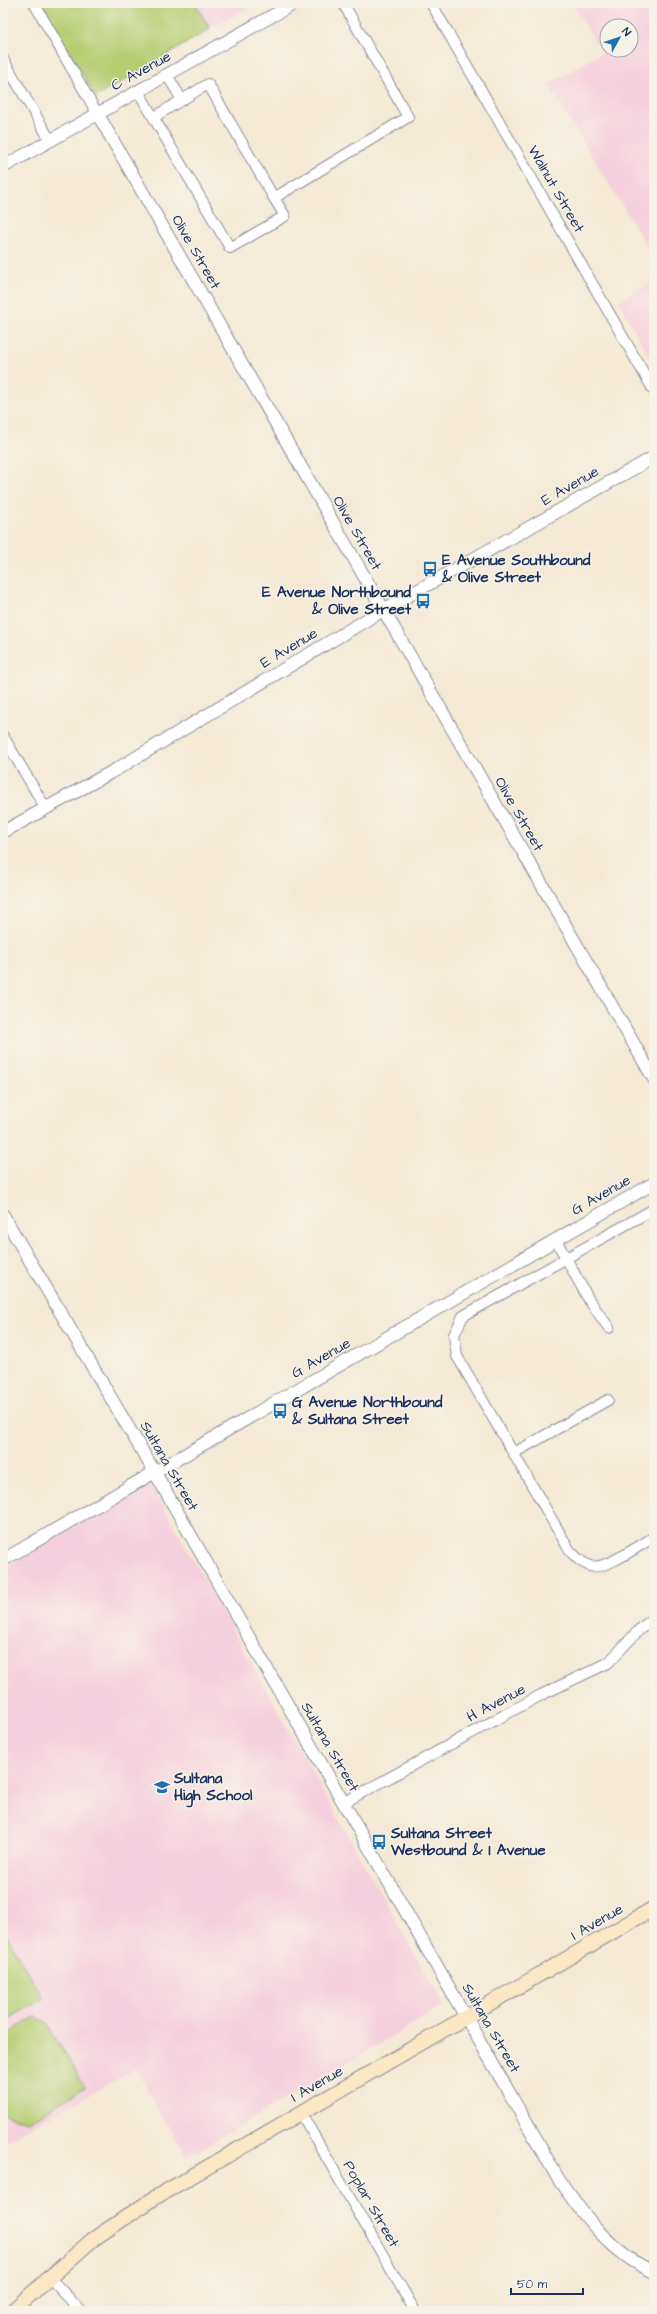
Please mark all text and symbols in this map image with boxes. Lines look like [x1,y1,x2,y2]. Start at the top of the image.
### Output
north arrow [599,18,639,58]
text: N [618,24,634,39]
street label: C Avenue [107,46,175,96]
street label: Walnut Street [523,142,589,236]
street label: Olive Street [166,211,226,293]
street label: E Avenue [537,461,603,511]
street label: Olive Street [327,492,387,574]
place label: E Avenue Southbound & Olive Street [441,550,591,588]
bus stop icon: E Avenue Southbound & Olive Street [421,560,439,578]
place label: E Avenue Northbound & Olive Street [262,582,412,620]
bus stop icon: E Avenue Northbound & Olive Street [414,592,432,610]
street label: E Avenue [256,623,322,673]
street label: Olive Street [489,773,549,855]
street label: G Avenue [568,1170,634,1220]
street label: G Avenue [288,1333,354,1383]
place label: G Avenue Northbound & Sultana Street [291,1392,443,1430]
bus stop icon: G Avenue Northbound & Sultana Street [271,1402,289,1420]
street label: Sultana Street [135,1417,203,1515]
street label: H Avenue [463,1679,529,1727]
street label: Sultana Street [296,1698,364,1796]
place label: Sultana High School [173,1768,253,1808]
school or university icon: Sultana High School [153,1778,171,1796]
place label: Sultana Street Westbound & I Avenue [390,1823,546,1861]
bus stop icon: Sultana Street Westbound & I Avenue [370,1833,388,1851]
street label: I Avenue [567,1899,627,1945]
street label: Sultana Street [457,1979,525,2077]
street label: I Avenue [287,2061,347,2107]
street label: Poplar Street [338,2157,404,2251]
scale bar [511,2270,583,2296]
text: 50 m [517,2276,548,2293]

